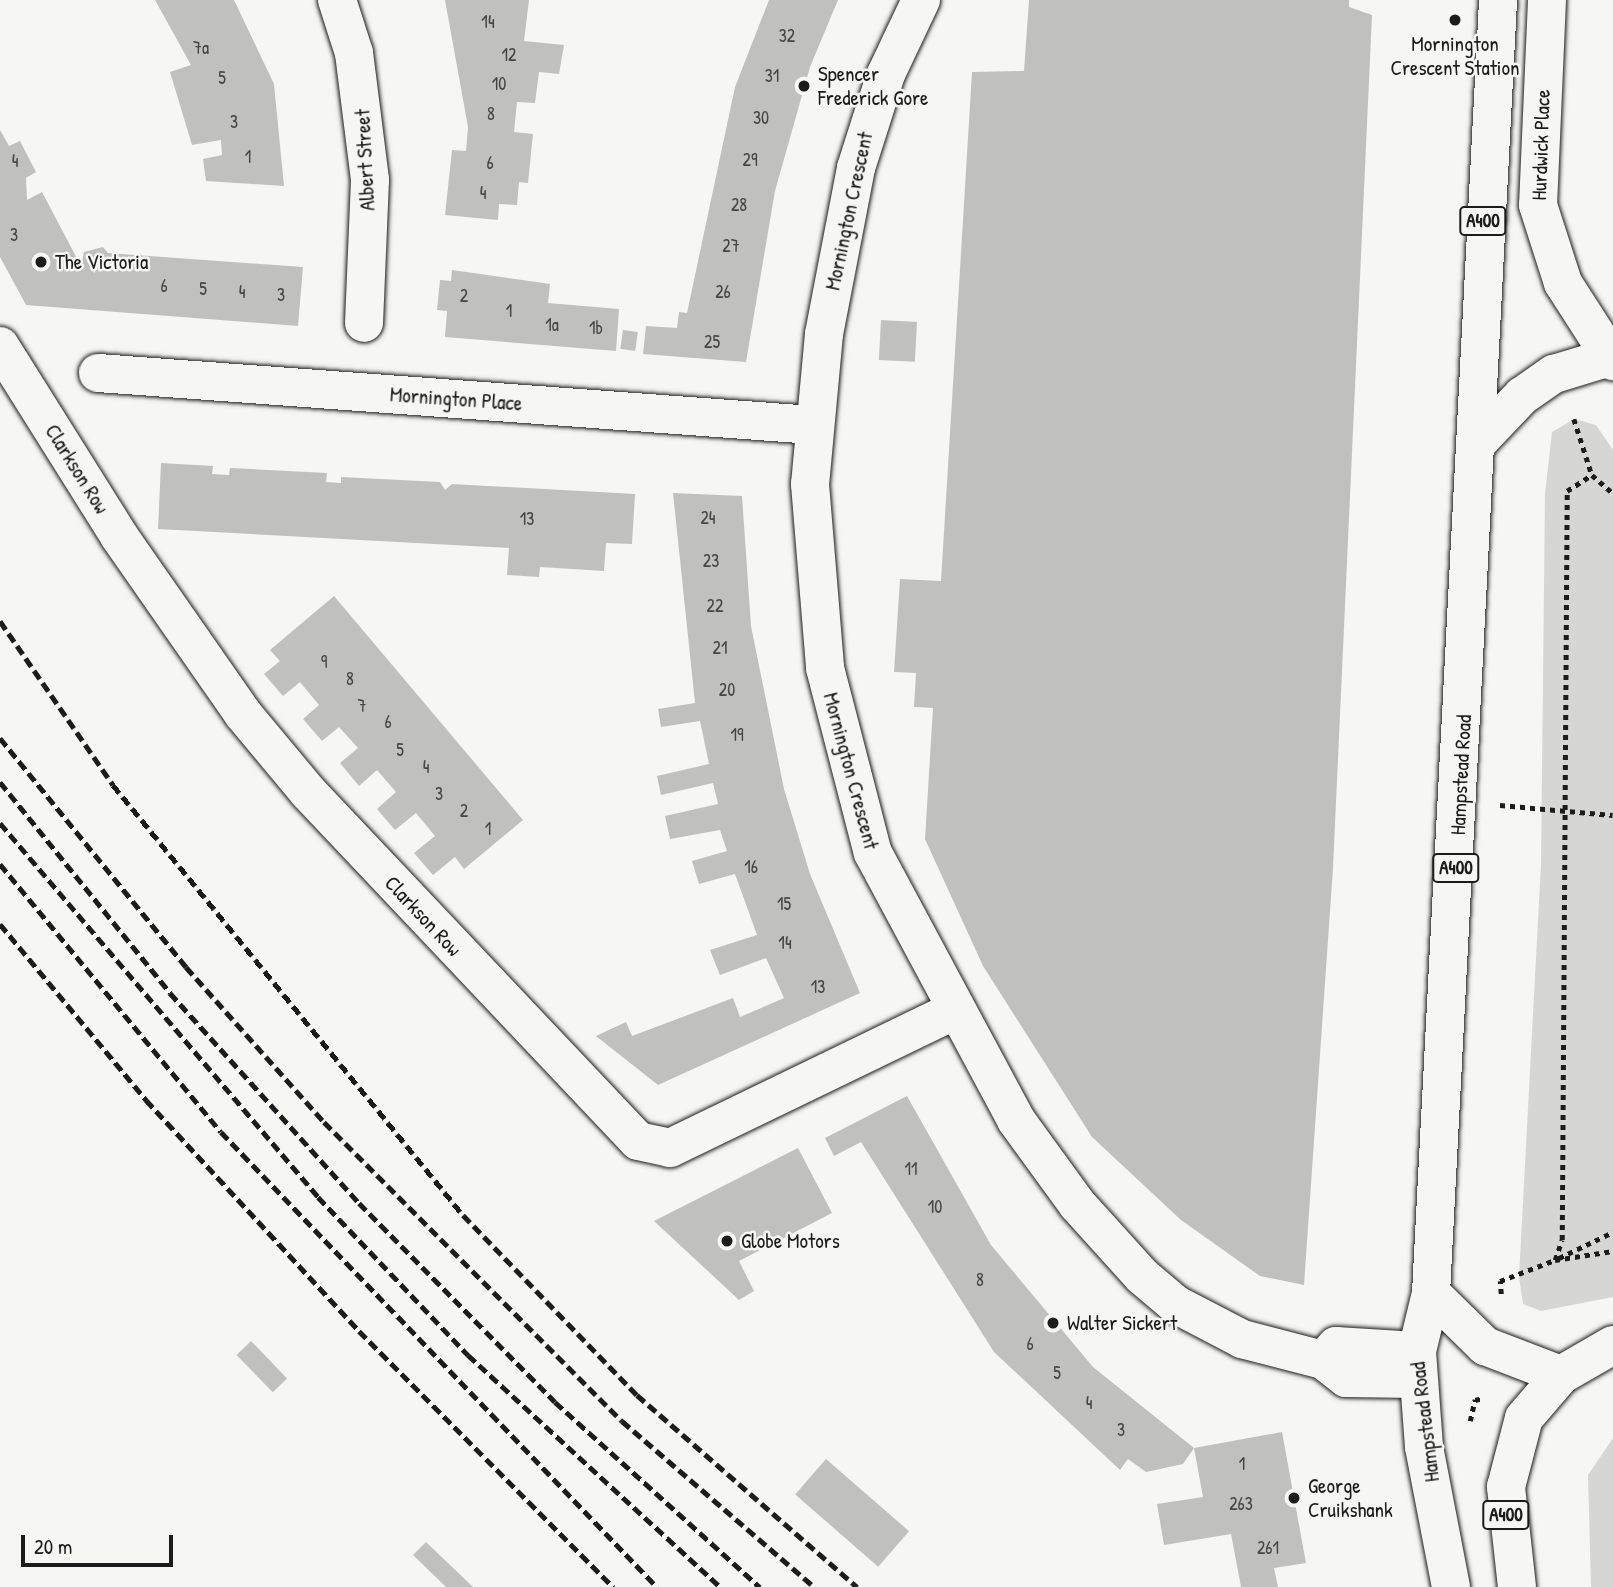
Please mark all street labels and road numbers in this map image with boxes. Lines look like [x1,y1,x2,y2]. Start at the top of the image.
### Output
street label: Hurdwick Place [1526,89,1556,201]
street label: Albert Street [350,108,380,212]
street label: Mornington Crescent [820,129,878,293]
road number: A400 [1458,206,1508,236]
street label: Mornington Place [389,382,523,416]
street label: Clarkson Row [40,420,114,518]
street label: Mornington Crescent [818,690,884,852]
street label: Hampstead Road [1445,714,1477,836]
road number: A400 [1432,852,1480,884]
street label: Clarkson Row [379,871,467,961]
street label: Hampstead Road [1405,1361,1445,1483]
road number: A400 [1482,1499,1530,1530]

